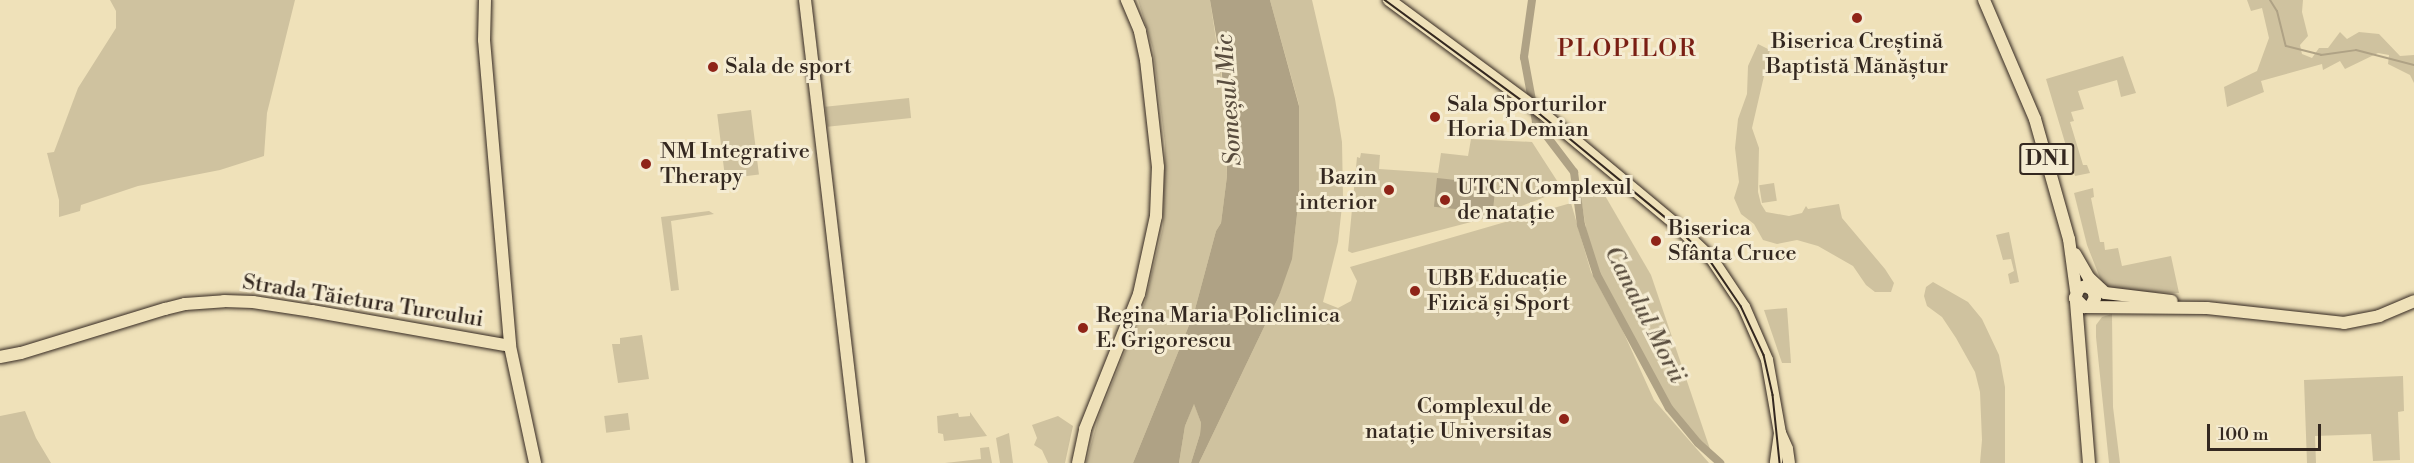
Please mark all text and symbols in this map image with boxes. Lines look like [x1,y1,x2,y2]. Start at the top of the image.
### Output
marker: Biserica Creștină Baptistă Mănăștur [1850,11,1864,25]
place label: Biserica Creștină Baptistă Mănăștur [1766,28,1948,80]
water label: Someșul Mic [1211,33,1249,167]
district label: PLOPILOR [1557,36,1697,64]
place label: Sala de sport [725,54,852,80]
marker: Sala de sport [706,60,720,74]
place label: Sala Sporturilor Horia Demian [1447,91,1607,142]
marker: Sala Sporturilor Horia Demian [1428,110,1442,124]
place label: NM Integrative Therapy [660,138,810,190]
road number: DN1 [2018,141,2076,177]
marker: NM Integrative Therapy [637,155,655,173]
place label: Bazin interior [1299,164,1377,216]
place label: UTCN Complexul de natație [1457,174,1632,226]
marker: Bazin interior [1382,183,1396,197]
marker: UTCN Complexul de natație [1438,193,1452,207]
place label: Biserica Sfânta Cruce [1668,215,1797,266]
marker: Biserica Sfânta Cruce [1649,234,1663,248]
water label: Canalul Morii [1597,242,1691,388]
place label: UBB Educație Fizică și Sport [1427,265,1570,316]
street label: Strada Tăietura Turcului [241,269,485,333]
marker: UBB Educație Fizică și Sport [1408,284,1422,298]
place label: Regina Maria Policlinica E. Grigorescu [1096,302,1340,354]
marker: Regina Maria Policlinica E. Grigorescu [1074,319,1092,337]
place label: Complexul de natație Universitas [1365,393,1552,445]
marker: Complexul de natație Universitas [1557,412,1571,426]
scale bar [2210,412,2324,450]
text: 100 m [2218,423,2269,446]

